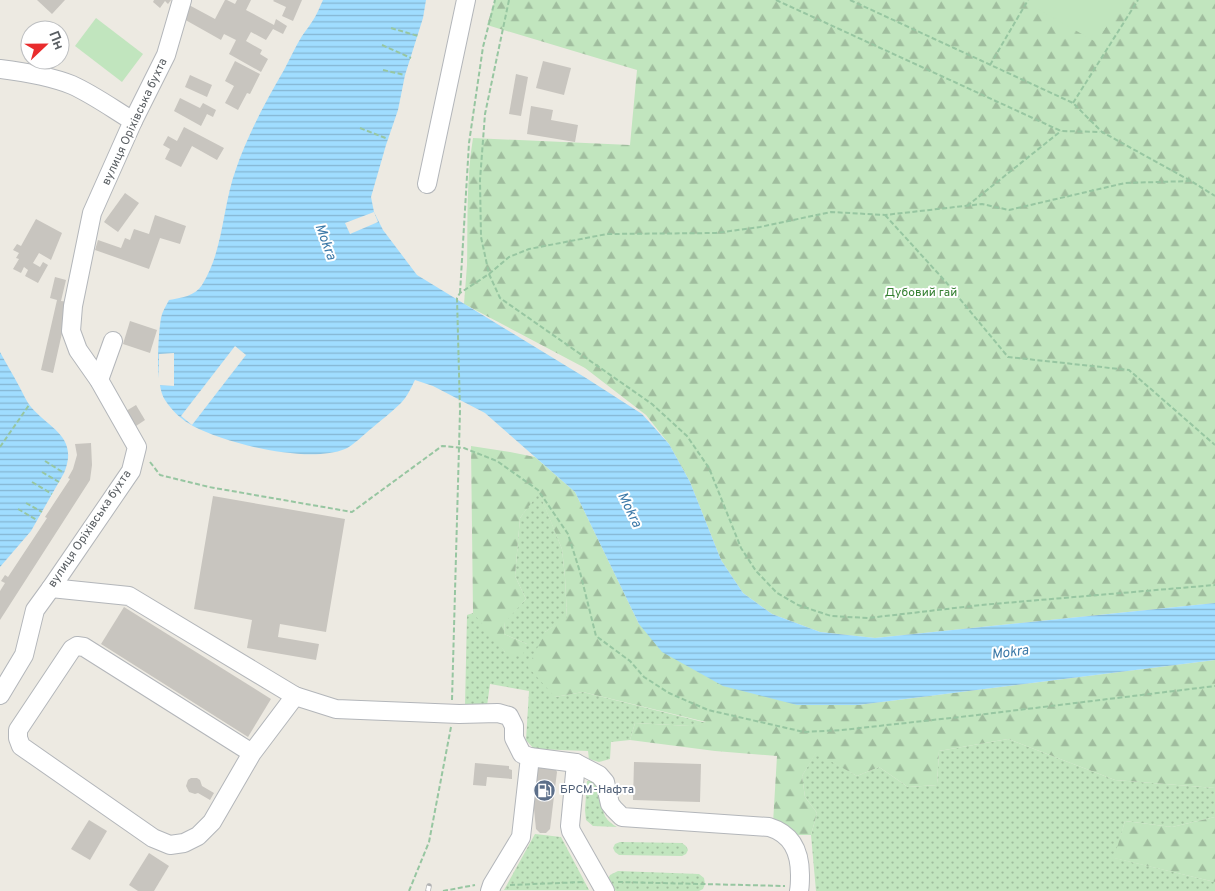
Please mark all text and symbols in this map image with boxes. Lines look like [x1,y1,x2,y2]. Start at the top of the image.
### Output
north arrow [20,20,70,70]
text: Пн [44,29,67,53]
street label: вулиця Оріхівська бухта [99,56,171,188]
water label: Mokra [311,222,340,263]
park label: Дубовий гай [885,285,957,301]
street label: вулиця Оріхівська бухта [45,467,135,591]
water label: Mokra [613,489,645,531]
water label: Mokra [990,642,1030,664]
fuel station icon: БРСМ-Нафта [532,778,556,802]
place label: БРСМ-Нафта [560,782,634,798]

